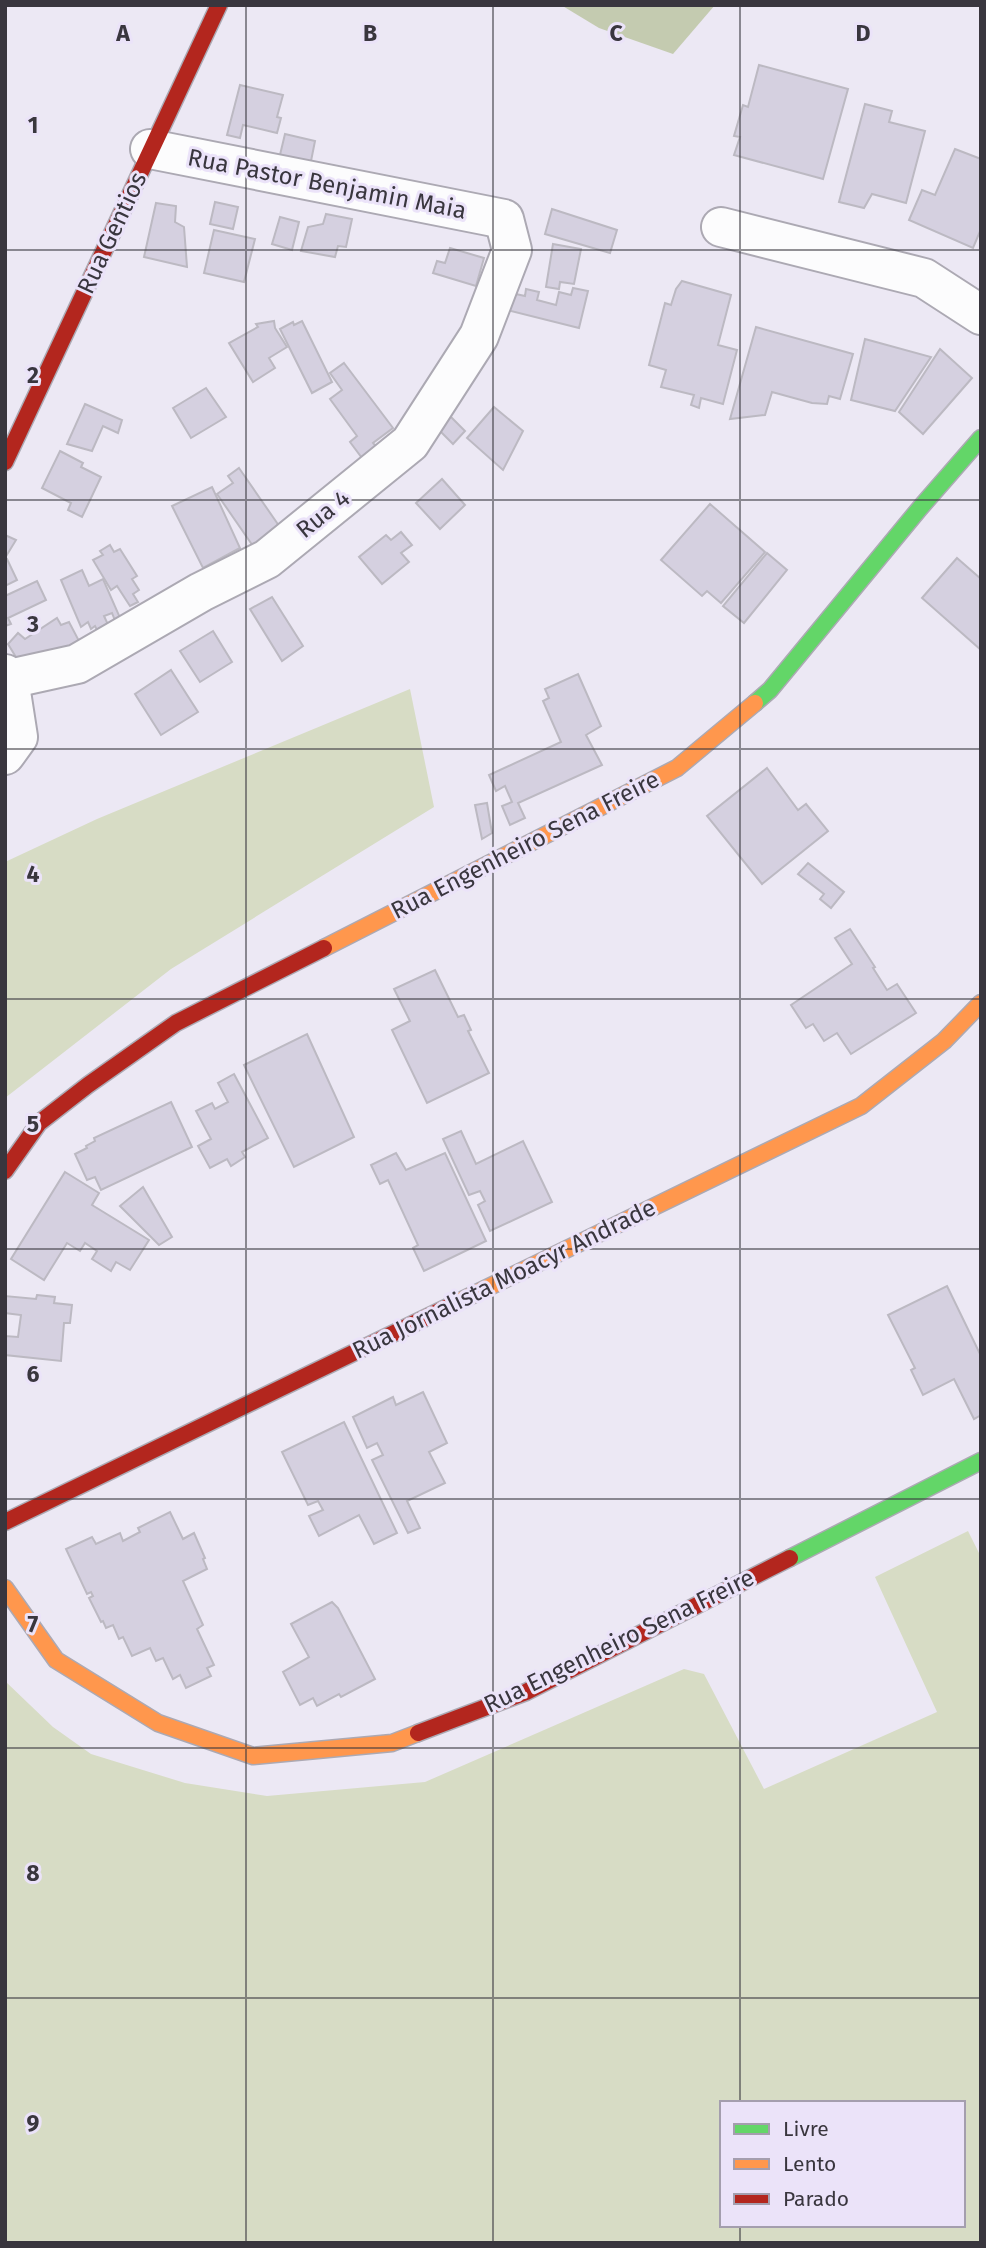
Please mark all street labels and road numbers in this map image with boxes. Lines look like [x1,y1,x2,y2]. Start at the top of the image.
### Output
street label: Rua Pastor Benjamin Maia [185,143,469,225]
street label: Rua Gentios [72,168,152,298]
street label: Rua 4 [291,484,356,544]
street label: Rua Engenheiro Sena Freire [386,765,664,925]
street label: Rua Jornalista Moacyr Andrade [348,1193,660,1365]
street label: Rua Engenheiro Sena Freire [479,1563,759,1719]

